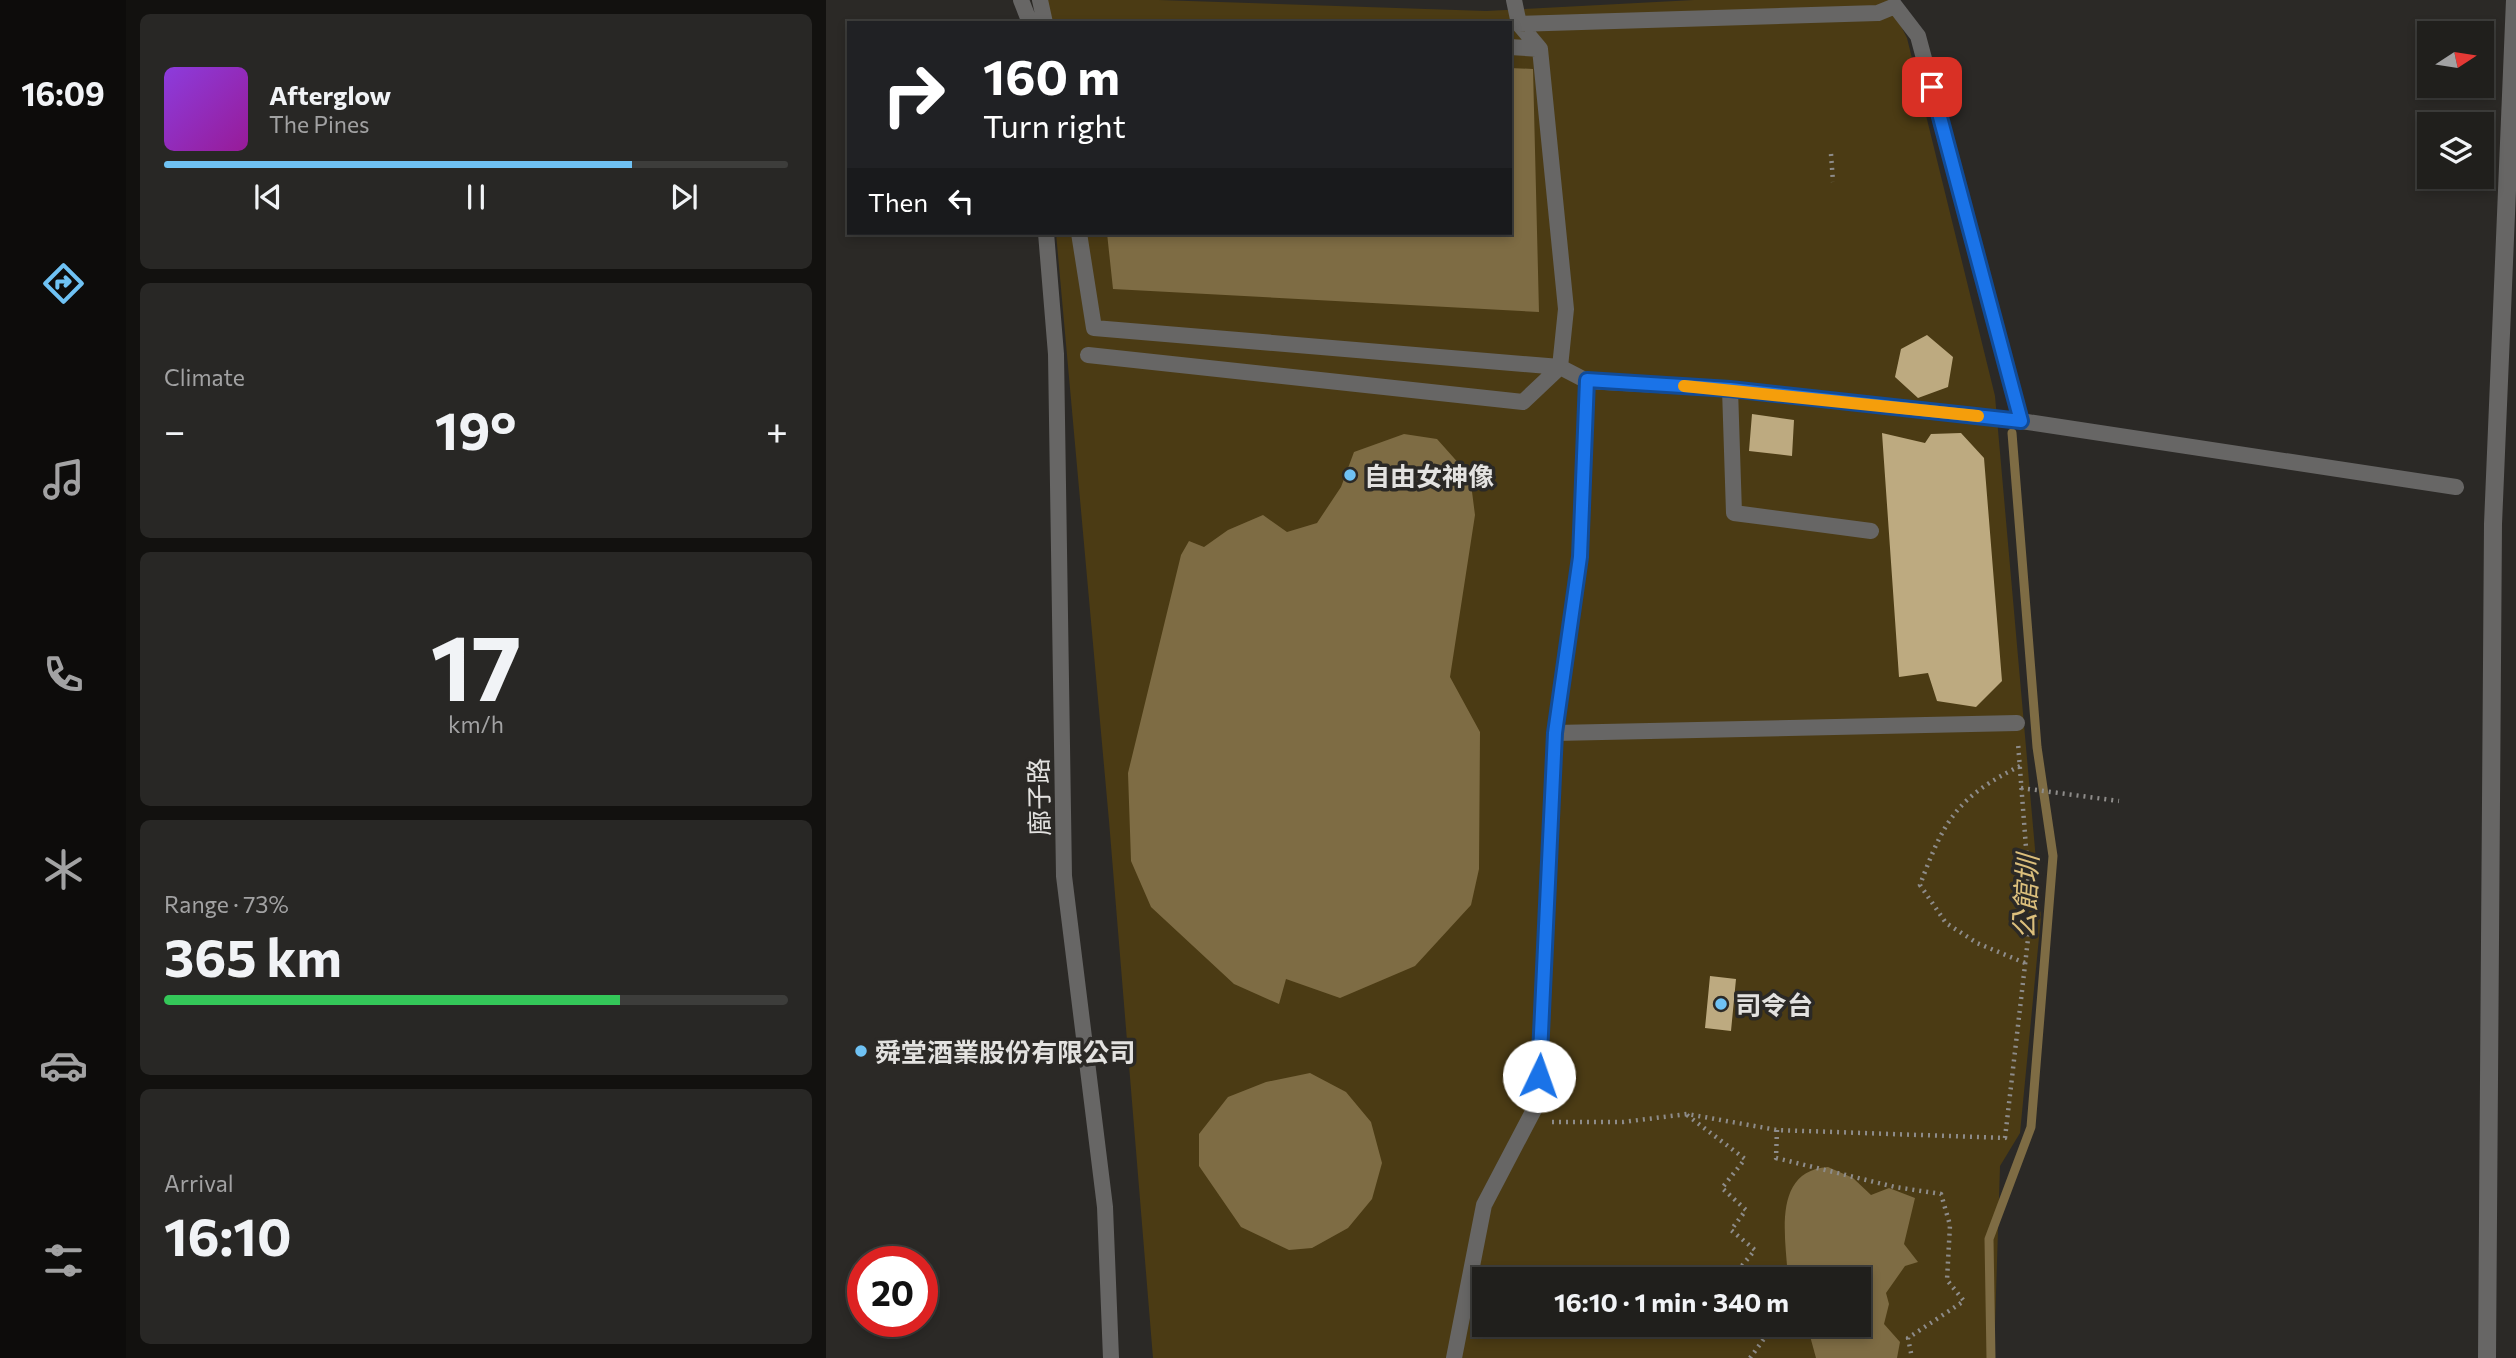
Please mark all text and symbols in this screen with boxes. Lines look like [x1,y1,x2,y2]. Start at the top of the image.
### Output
north arrow [2417,21,2494,98]
map controls [2417,21,2494,189]
text: 160 m [983,45,1120,105]
icon: right [868,49,959,140]
pin [1902,57,1962,117]
icon: arrive [1913,68,1951,106]
text: 16:09 [21,73,105,113]
text: Afterglow [269,79,391,110]
text: Turn right [983,105,1126,145]
text: The Pines [269,110,370,138]
button: layers [2417,112,2494,189]
icon: previous [249,178,287,216]
icon: pause [457,178,495,216]
icon: next [665,178,703,216]
icon: left [942,182,980,220]
text: Then [868,186,928,217]
icon: directions [39,259,88,308]
text: Climate [164,363,245,391]
text: 19° [435,397,516,461]
text: − [164,406,186,453]
text: + [766,406,788,453]
icon: music [39,455,88,504]
place label: 自由女神像 [1364,460,1494,491]
marker: 自由女神像 [1342,467,1358,483]
text: 17 [430,608,522,720]
icon: phone [39,650,88,699]
text: km/h [448,710,504,738]
street label: 廍子路 [1022,758,1054,836]
icon: climate [39,845,88,894]
water label: 公館圳 [2006,850,2044,940]
text: Range · 73% [164,890,289,918]
text: 365 km [164,924,342,988]
place label: 司令台 [1735,989,1813,1020]
marker: 司令台 [1713,996,1729,1012]
place label: 舜堂酒業股份有限公司 [875,1036,1135,1067]
position arrow [1502,1039,1576,1113]
icon: car [39,1041,88,1090]
marker: 舜堂酒業股份有限公司 [853,1043,869,1059]
text: Arrival [164,1169,234,1197]
text: 16:10 [164,1203,291,1267]
icon: filters [39,1236,88,1285]
speed limit sign: 20 [847,1246,938,1337]
text: 16:10 · 1 min · 340 m [1554,1286,1789,1317]

